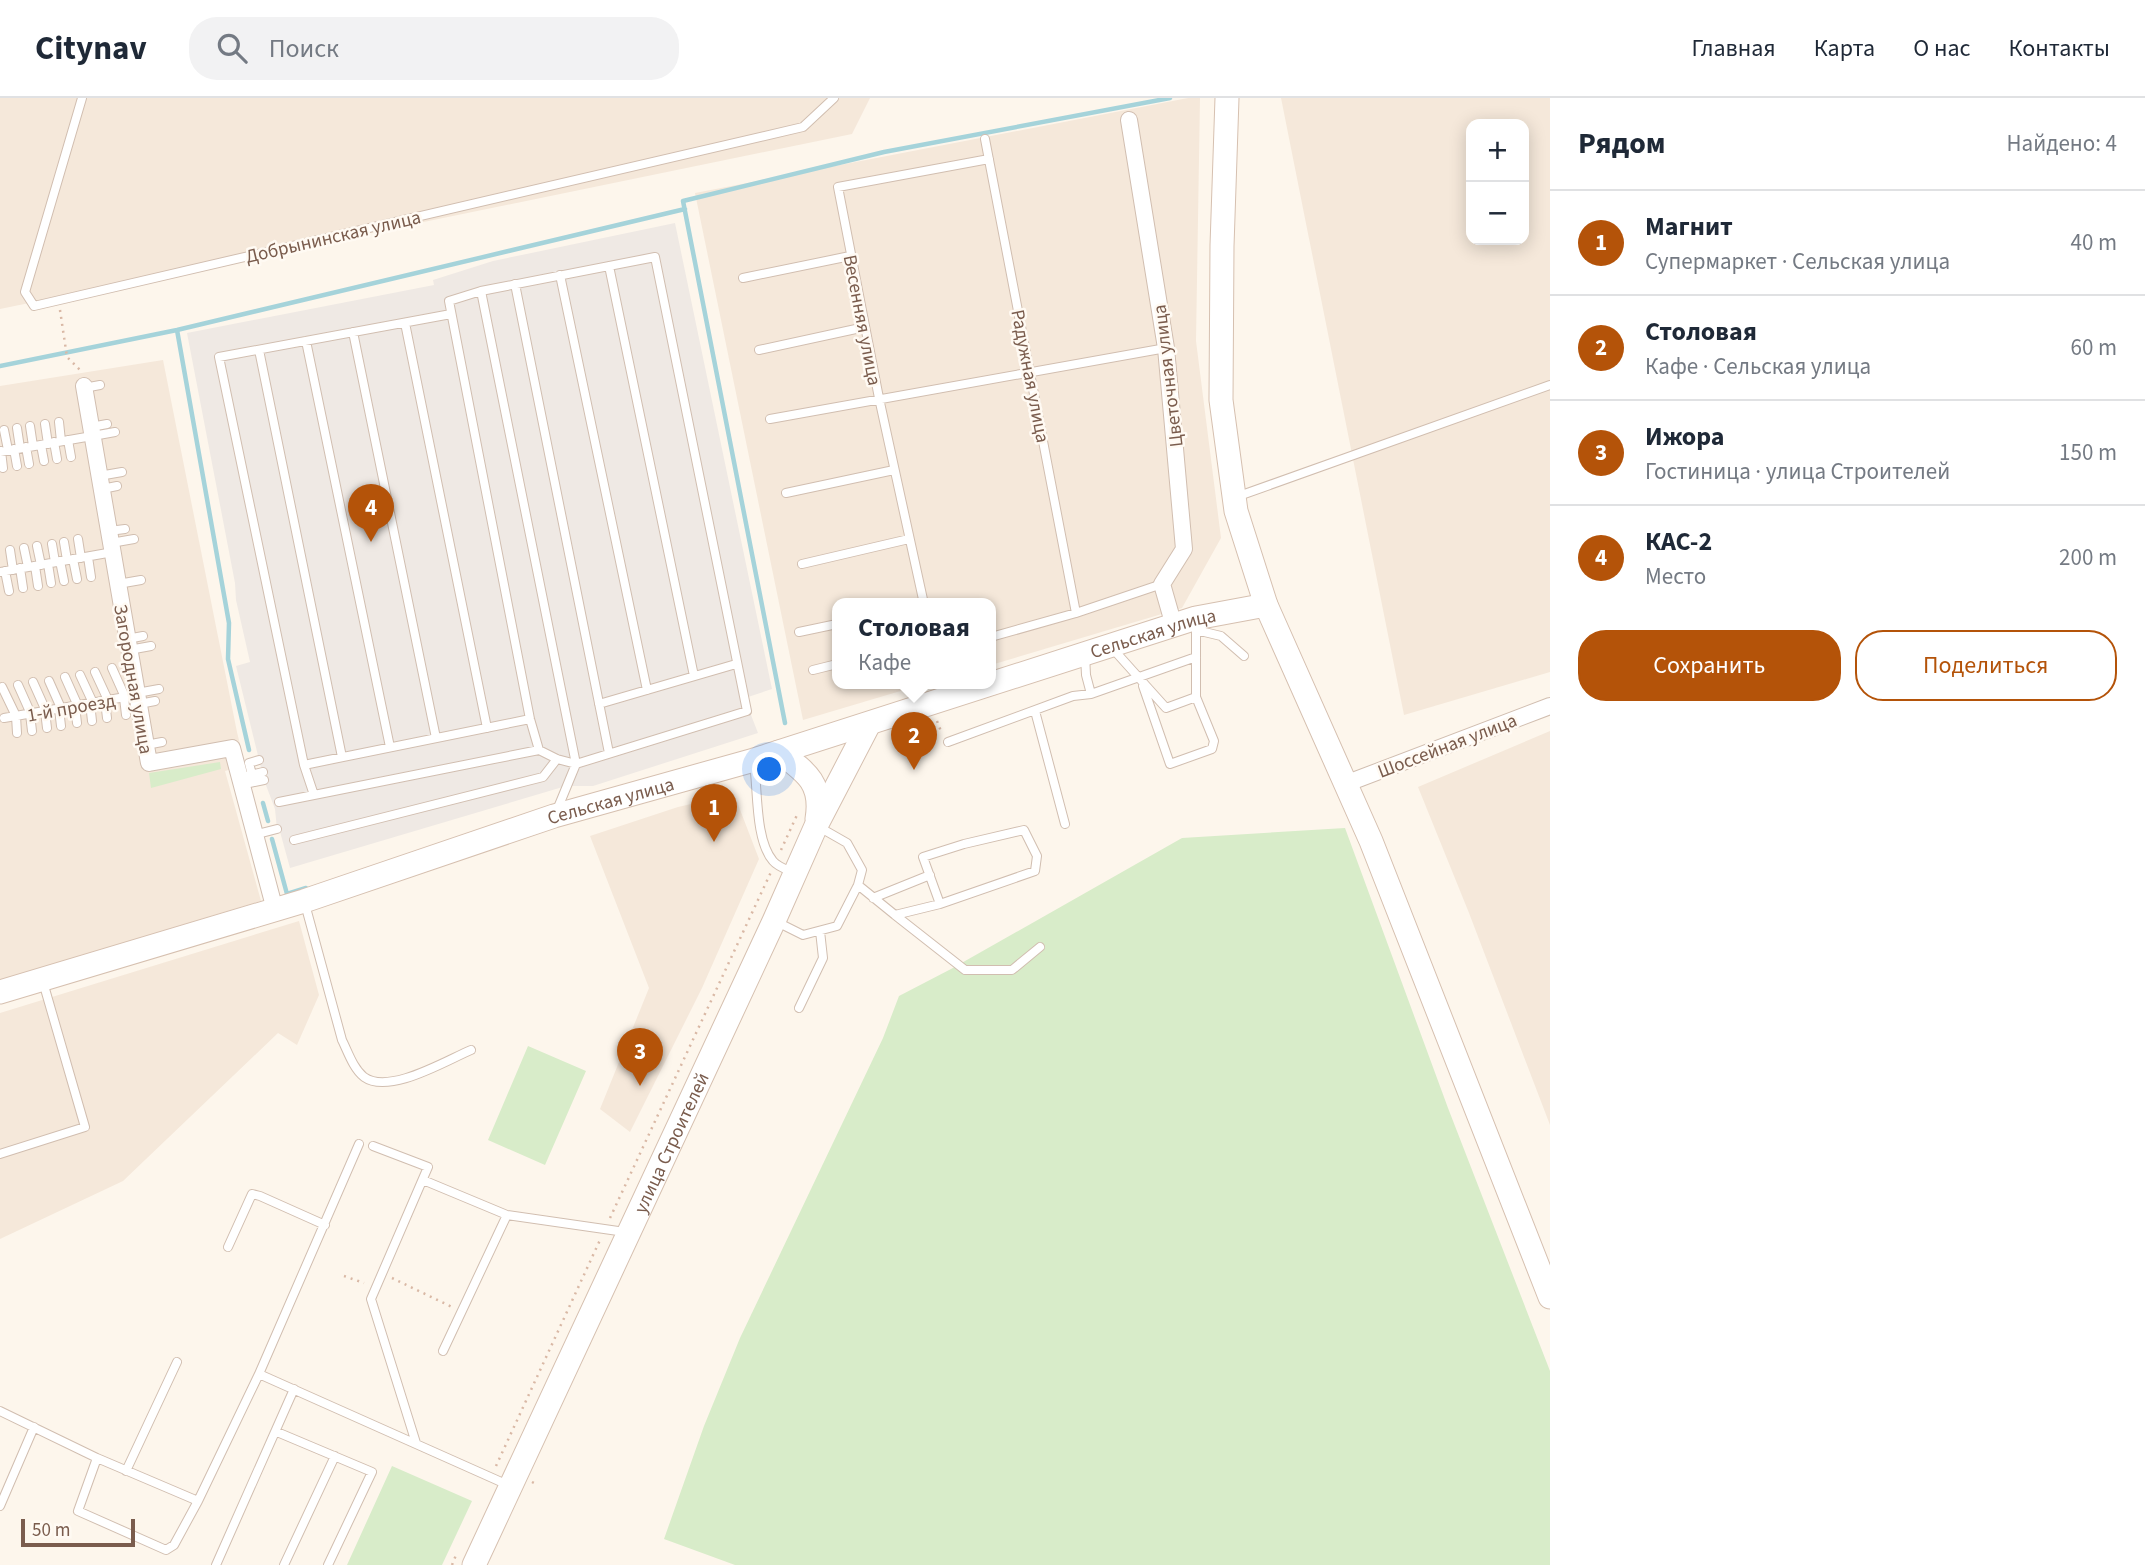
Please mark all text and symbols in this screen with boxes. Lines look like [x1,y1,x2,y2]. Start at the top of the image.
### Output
search box [189,17,679,80]
text: Citynav [35,25,147,72]
icon: search [213,29,251,67]
text: Поиск [269,30,339,67]
text: Главная [1691,31,1776,66]
text: Карта [1814,31,1875,66]
text: О нас [1913,31,1970,66]
text: Контакты [2008,31,2110,66]
map controls [1466,119,1529,245]
button: + [1466,119,1529,182]
text: Рядом [1578,122,1666,165]
text: Найдено: 4 [2007,127,2117,160]
button: − [1466,182,1529,245]
street label: Добрынинская улица [243,204,424,271]
text: Магнит [1645,208,1733,245]
text: 1 [1595,226,1607,259]
text: 40 m [2070,226,2117,259]
text: Супермаркет · Сельская улица [1645,245,1950,278]
street label: Весенняя улица [836,253,887,388]
street label: Цветочная улица [1146,303,1191,449]
street label: Радужная улица [1003,307,1056,445]
text: Столовая [1645,313,1757,350]
text: 2 [1595,331,1607,364]
text: 60 m [2070,331,2117,364]
text: Кафе · Сельская улица [1645,350,1871,383]
text: Ижора [1645,418,1725,455]
text: 3 [1595,436,1607,469]
text: 150 m [2059,436,2117,469]
text: Гостиница · улица Строителей [1645,455,1950,488]
pin: 4 [348,484,394,542]
text: КАС-2 [1645,523,1712,560]
text: 4 [1595,541,1607,574]
text: 200 m [2059,541,2117,574]
text: Место [1645,560,1706,593]
popup [832,598,996,689]
street label: Загородная улица [106,602,159,756]
street label: Сельская улица [1087,603,1218,666]
text: Столовая [858,609,970,646]
button: Сохранить [1578,630,1841,701]
button: Поделиться [1855,630,2117,701]
text: Кафе [858,646,911,679]
street label: 1-й проезд [25,687,118,730]
street label: Шоссейная улица [1374,707,1521,785]
pin: 2 [891,712,937,770]
your location [752,752,786,786]
street label: Сельская улица [544,771,677,832]
pin: 1 [691,784,737,842]
pin: 3 [617,1028,663,1086]
street label: улица Строителей [628,1068,717,1218]
scale bar [21,1516,135,1548]
text: 50 m [32,1517,70,1544]

